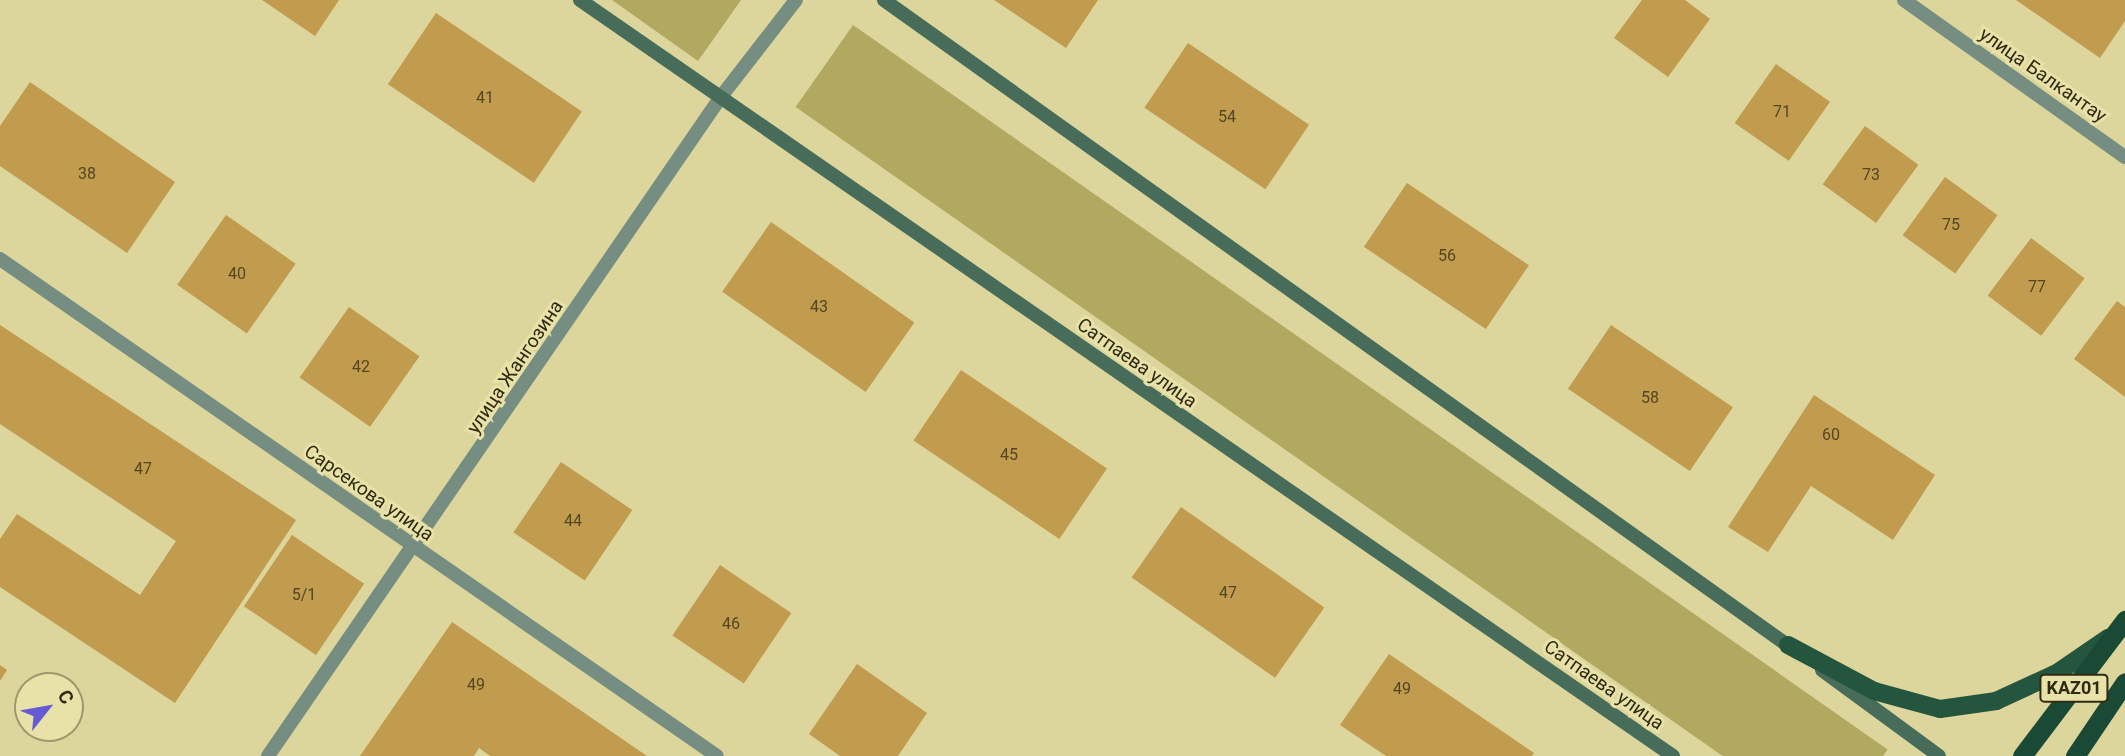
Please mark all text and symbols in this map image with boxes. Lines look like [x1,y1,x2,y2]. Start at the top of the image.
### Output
street label: улица Балкантау [1975,23,2111,127]
house number: 41 [476,88,494,108]
house number: 71 [1773,102,1791,122]
house number: 54 [1218,107,1236,127]
house number: 38 [78,164,96,184]
house number: 73 [1862,165,1880,185]
house number: 75 [1942,215,1960,235]
house number: 56 [1438,246,1456,266]
house number: 40 [228,264,246,284]
house number: 77 [2028,277,2046,297]
street label: улица Жангозина [462,296,568,438]
house number: 43 [810,297,828,317]
street label: Сатпаева улица [1073,313,1201,413]
house number: 42 [352,357,370,377]
house number: 58 [1641,388,1659,408]
house number: 60 [1822,425,1840,445]
street label: Сарсекова улица [300,440,438,546]
house number: 45 [1000,445,1018,465]
house number: 47 [134,459,152,479]
house number: 44 [564,511,582,531]
house number: 47 [1219,583,1237,603]
house number: 5/1 [292,585,316,605]
house number: 46 [722,614,740,634]
street label: Сатпаева улица [1540,635,1668,735]
north arrow [14,672,84,742]
road number: KАZ01 [2039,674,2109,702]
house number: 49 [467,675,485,695]
house number: 49 [1393,679,1411,699]
text: С [53,686,79,708]

